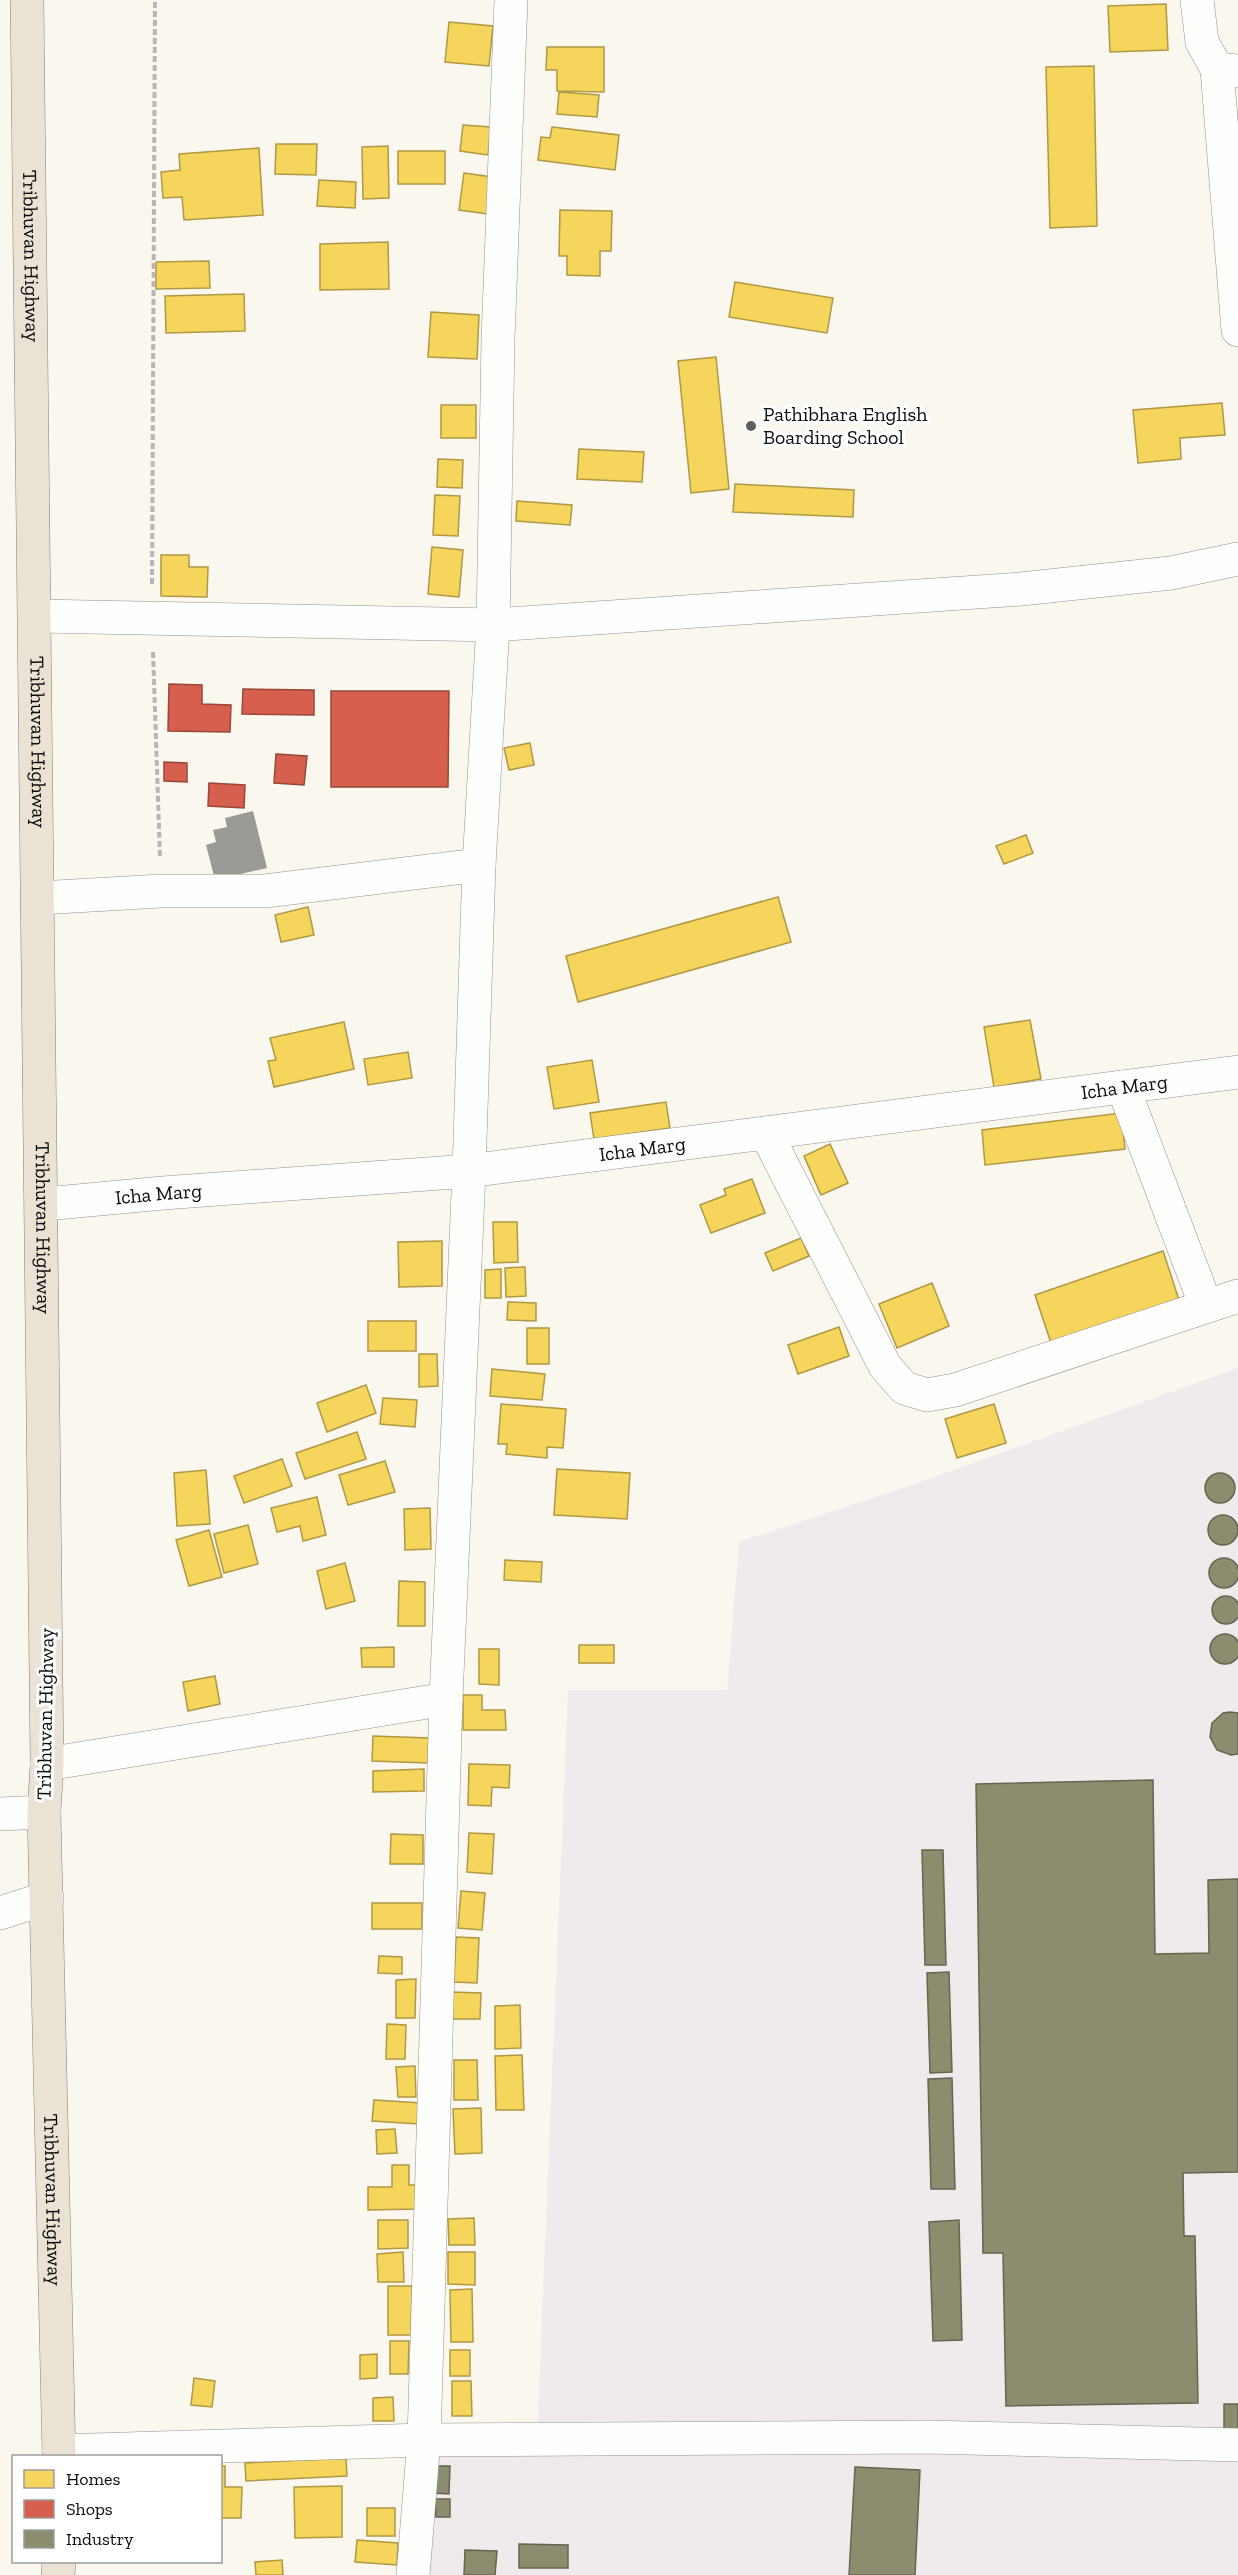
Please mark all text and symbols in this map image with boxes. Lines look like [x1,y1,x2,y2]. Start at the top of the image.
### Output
street label: Tribhuvan Highway [18,170,45,343]
place label: Pathibhara English Boarding School [763,402,928,449]
marker: Pathibhara English Boarding School [744,419,758,433]
street label: Tribhuvan Highway [25,656,51,829]
street label: Icha Marg [1080,1069,1169,1104]
street label: Icha Marg [598,1131,687,1166]
street label: Tribhuvan Highway [31,1142,56,1315]
street label: Icha Marg [114,1178,203,1209]
street label: Tribhuvan Highway [32,1627,59,1800]
street label: Tribhuvan Highway [39,2113,67,2287]
legend [12,2455,222,2563]
text: Homes [66,2468,120,2490]
text: Shops [66,2498,113,2520]
text: Industry [66,2528,134,2550]

